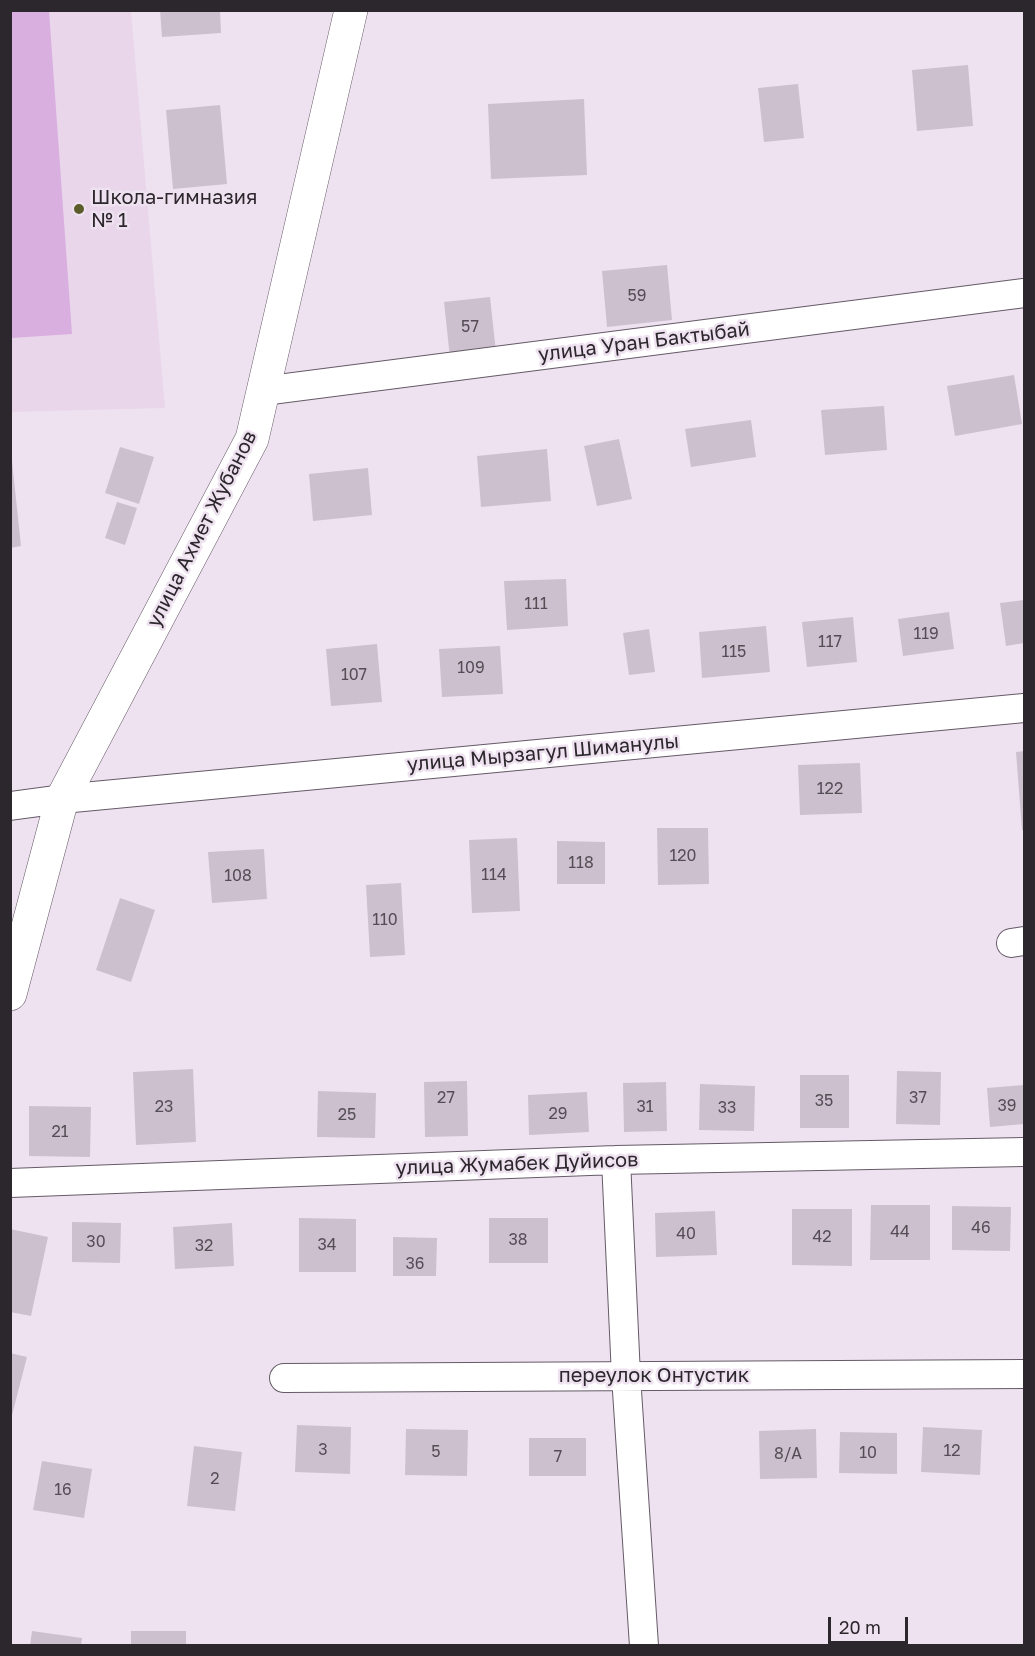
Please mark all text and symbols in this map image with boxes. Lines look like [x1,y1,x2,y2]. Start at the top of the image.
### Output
place label: Школа-гимназия № 1 [91,186,257,233]
marker: Школа-гимназия № 1 [72,202,86,216]
house number: 59 [628,286,646,306]
house number: 57 [461,317,479,337]
street label: улица Уран Бактыбай [537,317,751,367]
street label: улица Ахмет Жубанов [142,427,262,631]
house number: 111 [524,594,548,614]
house number: 119 [913,624,939,644]
house number: 117 [818,632,842,652]
house number: 115 [722,642,746,662]
house number: 109 [457,658,485,678]
house number: 107 [341,665,367,685]
street label: улица Мырзагул Шиманулы [406,729,680,777]
house number: 122 [817,779,843,799]
house number: 120 [670,846,696,866]
house number: 118 [568,853,594,873]
house number: 114 [481,865,507,885]
house number: 108 [224,866,252,886]
house number: 110 [372,910,398,930]
house number: 27 [437,1088,455,1108]
house number: 37 [909,1088,927,1108]
house number: 35 [815,1091,833,1111]
house number: 39 [997,1096,1017,1116]
house number: 23 [155,1097,173,1117]
house number: 31 [636,1097,654,1117]
house number: 33 [718,1098,736,1118]
house number: 29 [549,1104,567,1124]
house number: 25 [338,1105,356,1125]
house number: 21 [51,1122,69,1142]
street label: улица Жумабек Дуйисов [395,1148,639,1180]
house number: 46 [971,1218,991,1238]
house number: 44 [890,1222,910,1242]
house number: 40 [676,1224,696,1244]
house number: 42 [812,1227,832,1247]
house number: 38 [508,1230,528,1250]
house number: 30 [86,1232,106,1252]
house number: 34 [317,1235,337,1255]
house number: 32 [195,1236,213,1256]
house number: 36 [405,1254,425,1274]
street label: переулок Онтустик [559,1364,749,1388]
house number: 3 [318,1440,328,1460]
house number: 12 [943,1441,961,1461]
house number: 5 [431,1442,441,1462]
house number: 10 [859,1443,877,1463]
house number: 8/А [774,1444,802,1464]
house number: 7 [554,1447,562,1467]
house number: 2 [210,1469,220,1489]
house number: 16 [54,1480,72,1500]
scale bar [831,1605,910,1643]
text: 20 m [839,1616,881,1638]

